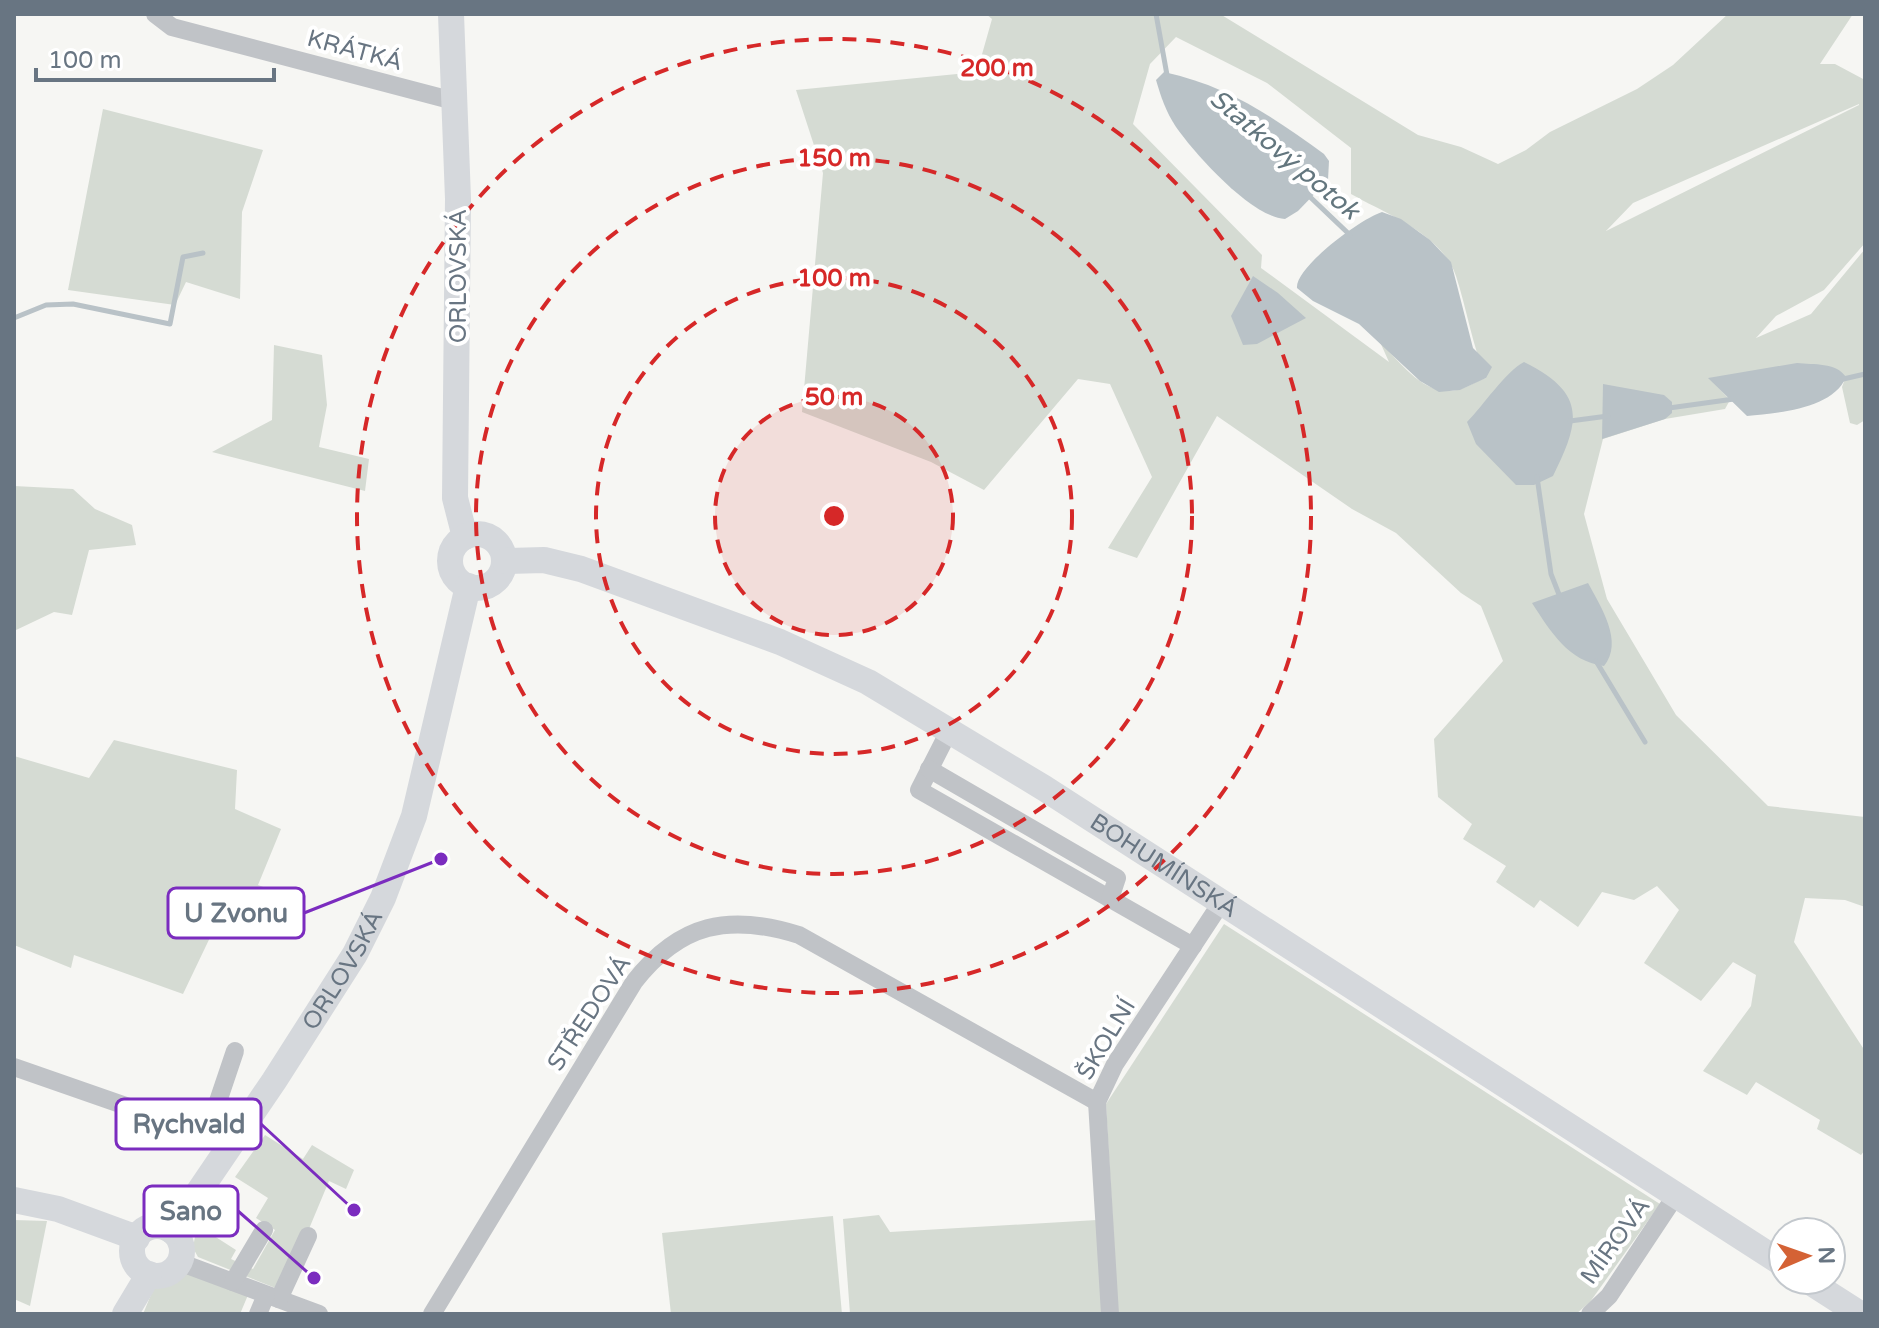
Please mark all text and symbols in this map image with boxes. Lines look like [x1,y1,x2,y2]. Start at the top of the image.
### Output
street label: KRÁTKÁ [304,23,406,77]
scale bar [36,32,274,82]
text: 100 m [48,46,122,75]
text: 200 m [960,54,1034,83]
water label: Statkový potok [1204,83,1367,227]
text: 150 m [797,144,871,173]
street label: ORLOVSKÁ [443,209,473,343]
text: 100 m [797,264,871,293]
text: 50 m [805,383,863,412]
centre of rings [820,502,848,530]
street label: BOHUMÍNSKÁ [1084,808,1244,924]
callout: U Zvonu [168,888,304,938]
text: U Zvonu [184,898,288,929]
street label: ORLOVSKÁ [296,905,390,1036]
street label: STŘEDOVÁ [541,950,637,1076]
street label: ŠKOLNÍ [1070,993,1142,1085]
callout: Rychvald [116,1099,261,1149]
text: Rychvald [133,1109,245,1140]
callout: Sano [144,1186,238,1236]
street label: MÍROVÁ [1574,1192,1656,1290]
text: Sano [160,1196,222,1227]
north arrow [1767,1216,1847,1296]
text: N [1813,1246,1839,1265]

